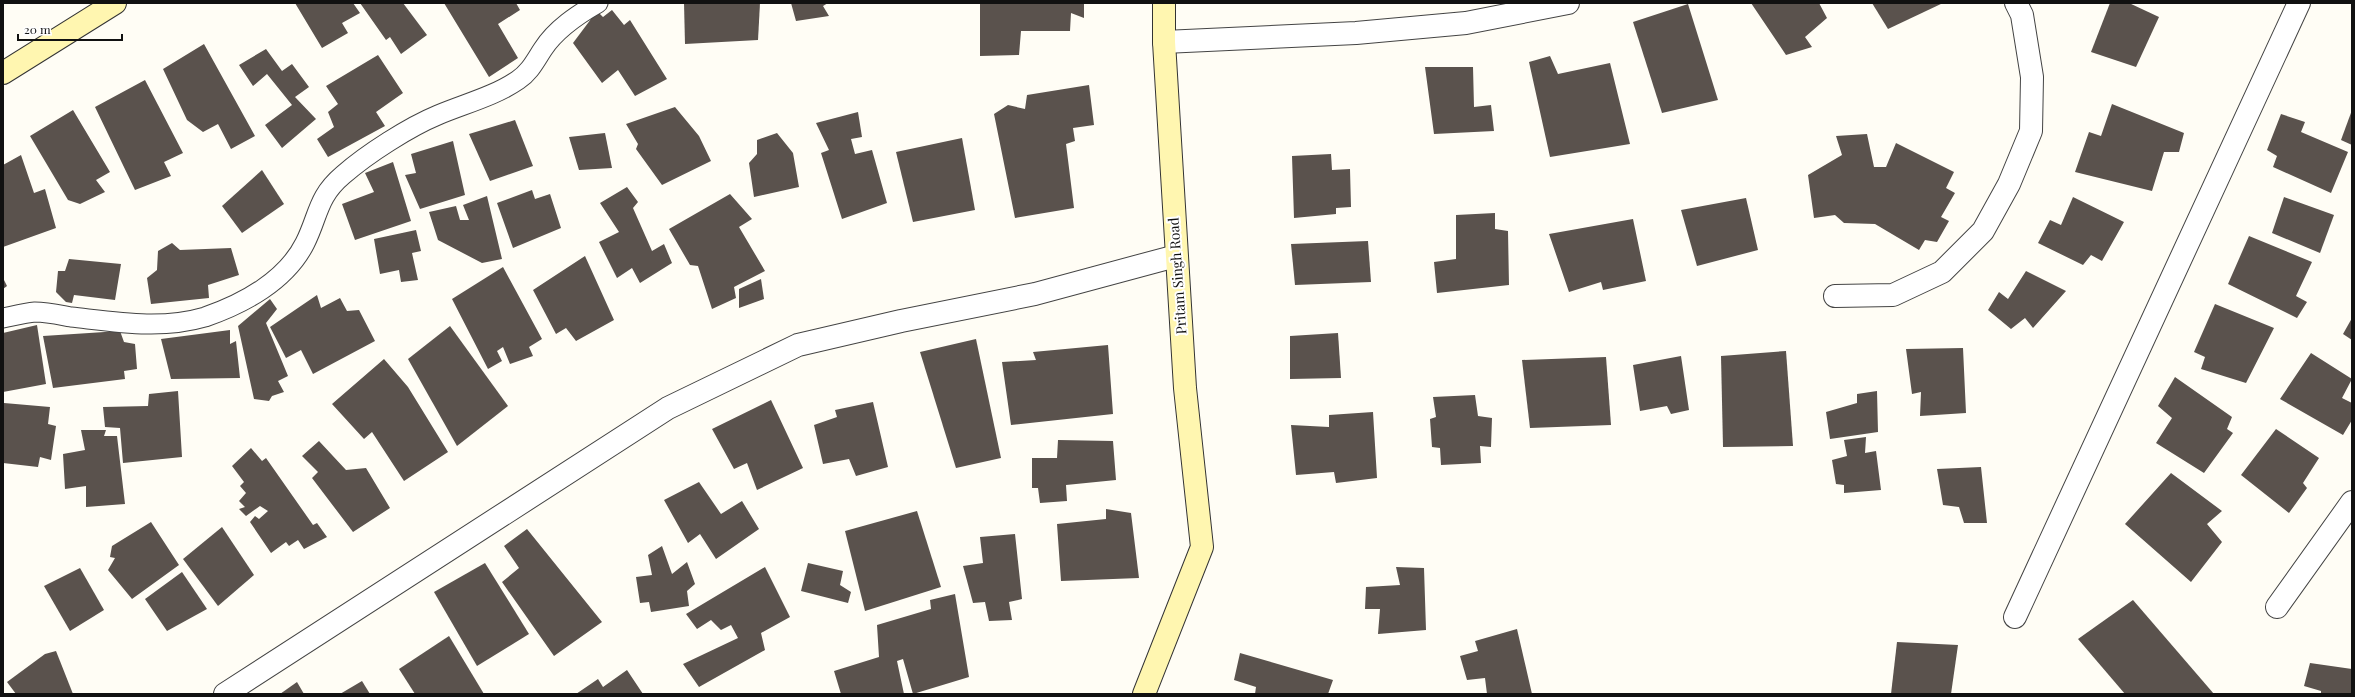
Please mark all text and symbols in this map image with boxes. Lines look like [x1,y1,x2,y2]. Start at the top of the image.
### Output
scale bar [18,16,122,42]
text: 20 m [24,21,51,37]
street label: Pritam Singh Road [1163,217,1191,335]

